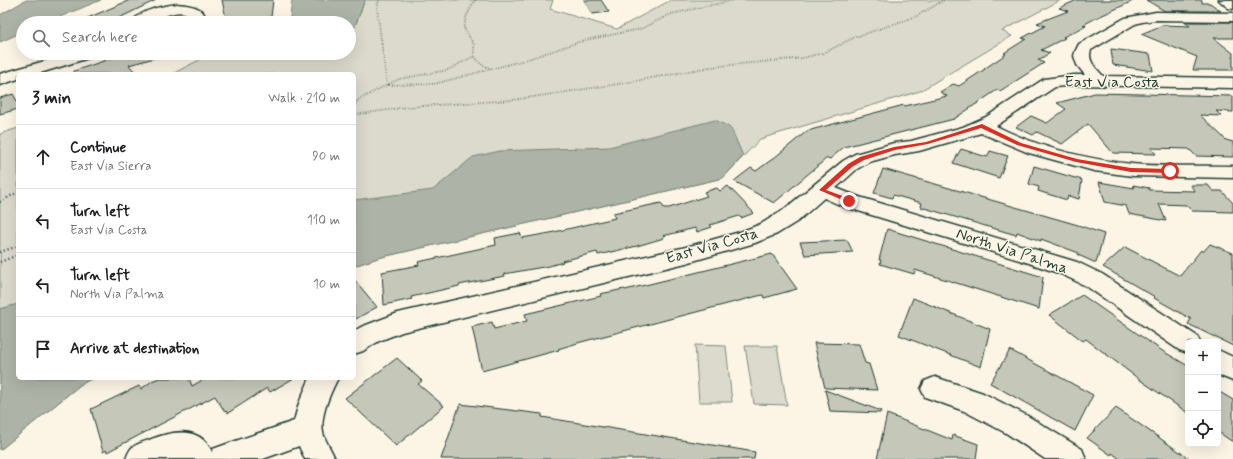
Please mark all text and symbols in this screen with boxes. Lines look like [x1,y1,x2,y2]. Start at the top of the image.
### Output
search box [16,16,356,60]
icon: search [30,27,52,49]
text: Search here [62,28,138,48]
street label: East Via Costa [1064,72,1160,93]
text: 3 min [32,87,71,109]
text: Walk · 210 m [268,90,340,107]
text: Continue [70,138,126,158]
icon: ahead [32,146,54,168]
text: 90 m [312,148,340,165]
text: East Via Sierra [70,158,152,175]
route start [1161,162,1179,180]
route end [840,192,858,210]
text: Turn left [70,202,130,222]
icon: left [32,210,54,232]
text: 110 m [307,212,340,229]
text: East Via Costa [70,222,147,239]
street label: East Via Costa [663,223,761,269]
street label: North Via Palma [953,223,1071,279]
text: Turn left [70,266,130,286]
icon: left [32,274,54,296]
text: 10 m [313,276,340,293]
text: North Via Palma [70,286,164,303]
icon: arrive [32,338,54,360]
text: Arrive at destination [70,339,199,359]
map controls [1185,339,1221,447]
button: + [1185,339,1221,375]
button: − [1185,375,1221,411]
button: locate [1185,411,1221,447]

